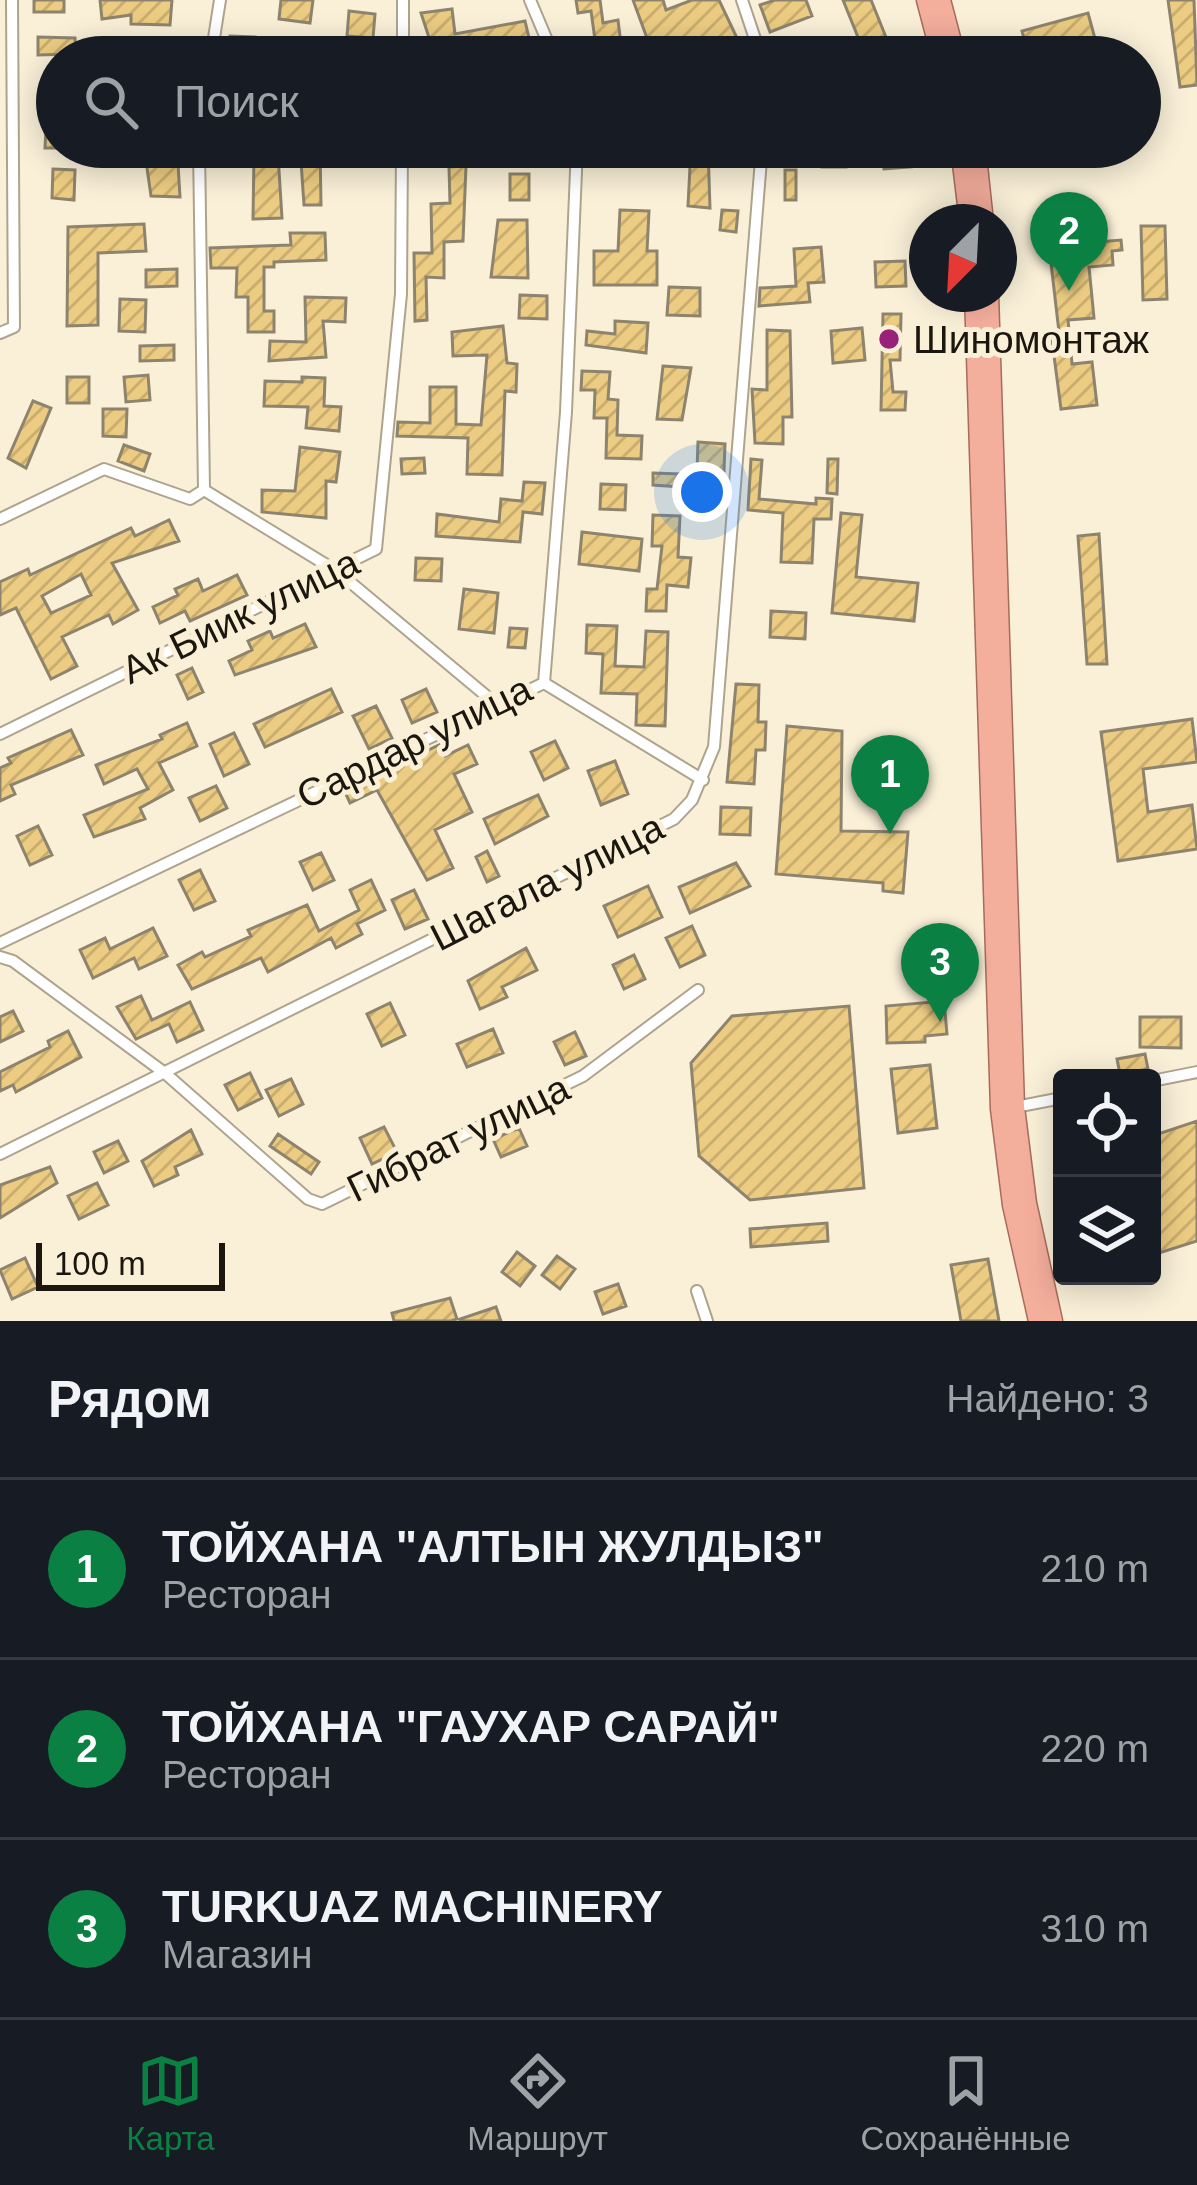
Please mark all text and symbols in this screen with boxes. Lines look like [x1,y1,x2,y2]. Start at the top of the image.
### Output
search box [36,36,1161,168]
icon: search [78,69,144,135]
text: Поиск [174,76,299,127]
pin: 2 [1030,192,1108,291]
north arrow [909,204,1017,312]
place label: Шиномонтаж [913,318,1149,361]
marker: Шиномонтаж [876,326,902,352]
your location [672,462,732,522]
street label: Ак Биик улица [115,540,366,692]
street label: Сардар улица [290,667,538,817]
pin: 1 [851,735,929,834]
street label: Шагала улица [424,805,671,959]
pin: 3 [901,923,979,1022]
street label: Гибрат улица [340,1066,576,1210]
map controls [1053,1069,1161,1285]
button: locate [1053,1069,1161,1177]
button: layers [1053,1177,1161,1285]
scale bar [36,1237,225,1290]
text: 100 m [54,1245,146,1282]
text: Рядом [48,1371,212,1428]
text: Найдено: 3 [946,1377,1149,1420]
text: ТОЙХАНА "АЛТЫН ЖУЛДЫЗ" [162,1521,824,1572]
text: 1 [76,1547,98,1590]
text: 210 m [1041,1547,1149,1590]
text: Ресторан [162,1573,332,1616]
text: ТОЙХАНА "ГАУХАР САРАЙ" [162,1701,780,1752]
text: 2 [76,1727,98,1770]
text: 220 m [1041,1727,1149,1770]
text: Ресторан [162,1753,332,1796]
text: TURKUAZ MACHINERY [162,1881,663,1932]
text: 3 [76,1907,98,1950]
text: 310 m [1041,1907,1149,1950]
text: Магазин [162,1933,312,1976]
tab: Карта [126,2048,215,2158]
tab: Маршрут [467,2048,608,2158]
tab: Сохранённые [861,2048,1071,2158]

